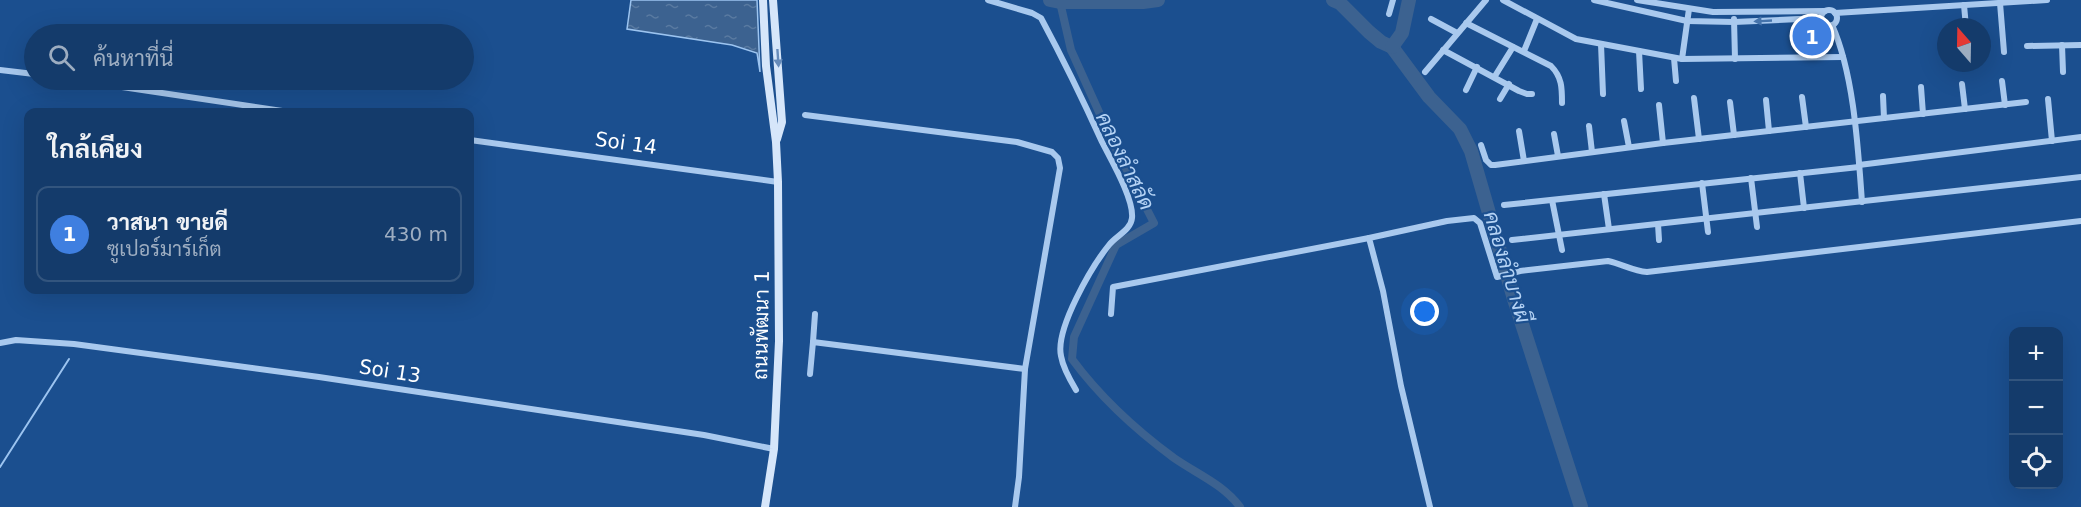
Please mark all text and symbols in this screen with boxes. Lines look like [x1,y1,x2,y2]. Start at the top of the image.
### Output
pin: 1 [1792,14,1832,58]
one-way arrow [1753,16,1772,25]
north arrow [1937,18,1991,72]
search box [24,24,474,90]
icon: search [45,41,78,74]
text: ค้นหาที่นี่ [93,46,173,71]
one-way arrow [773,49,783,68]
water label: คลองลำสลัด [1091,108,1159,214]
street label: Soi 14 [593,127,659,159]
text: ใกล้เคียง [48,134,143,164]
water label: คลองลำบางผี [1479,208,1537,328]
text: วาสนา ขายดี [107,210,228,235]
text: 1 [63,222,76,246]
text: 430 m [384,222,448,246]
text: ซูเปอร์มาร์เก็ต [107,237,222,261]
street label: ถนนพัฒนา 1 [748,270,774,380]
your location [1410,297,1439,326]
map controls [2009,327,2063,489]
button: + [2009,327,2063,381]
street label: Soi 13 [357,354,423,388]
button: − [2009,381,2063,435]
button: locate [2009,435,2063,489]

